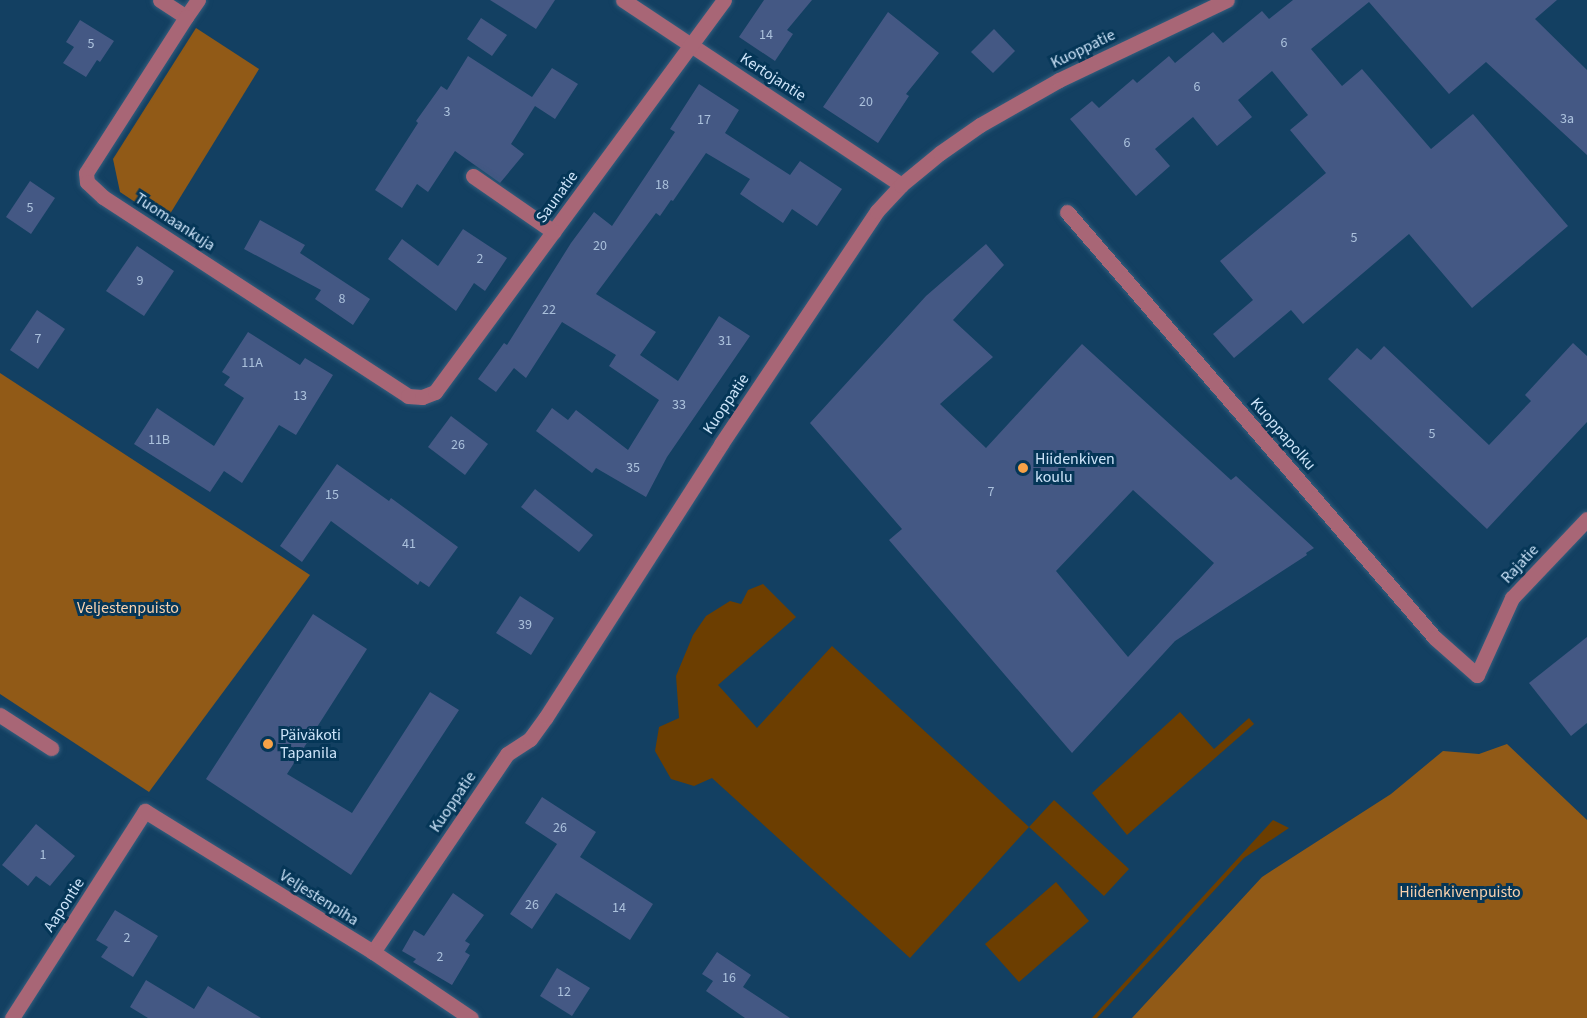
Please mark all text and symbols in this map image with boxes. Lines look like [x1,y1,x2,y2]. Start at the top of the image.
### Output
street label: Kuoppatie [1048,25,1118,73]
house number: 14 [759,27,773,43]
house number: 6 [1281,35,1287,51]
house number: 5 [88,36,94,52]
street label: Kertojantie [737,49,809,105]
house number: 6 [1194,79,1200,95]
house number: 20 [859,94,873,110]
house number: 3 [444,104,450,120]
house number: 3a [1560,111,1574,127]
house number: 17 [697,112,711,128]
house number: 6 [1124,135,1130,151]
street label: Saunatie [532,167,582,227]
house number: 18 [655,177,669,193]
street label: Tuomaankuja [131,189,219,255]
house number: 5 [27,200,33,216]
house number: 5 [1351,230,1357,246]
house number: 20 [593,238,607,254]
house number: 2 [477,251,483,267]
house number: 9 [137,273,143,289]
house number: 8 [339,291,345,307]
house number: 22 [542,302,556,318]
house number: 7 [35,331,41,347]
house number: 31 [718,333,732,349]
house number: 11A [241,355,263,371]
street label: Kuoppatie [699,370,753,438]
house number: 13 [293,388,307,404]
street label: Kuoppapolku [1246,394,1320,474]
house number: 33 [672,397,686,413]
house number: 5 [1429,426,1435,442]
house number: 11B [148,432,170,448]
house number: 26 [451,437,465,453]
place label: Hiidenkiven koulu [1035,449,1115,487]
house number: 35 [626,460,640,476]
marker: Hiidenkiven koulu [1016,461,1030,475]
house number: 7 [988,484,994,500]
house number: 15 [325,487,339,503]
house number: 41 [402,536,416,552]
street label: Rajatie [1497,541,1543,587]
park label: Veljestenpuisto [77,598,179,618]
house number: 39 [518,617,532,633]
place label: Päiväkoti Tapanila [280,725,341,763]
marker: Päiväkoti Tapanila [261,737,275,751]
street label: Kuoppatie [426,768,480,836]
house number: 26 [553,820,567,836]
house number: 1 [40,847,46,863]
street label: Veljestenpiha [276,866,362,930]
street label: Aapontie [39,874,89,936]
park label: Hiidenkivenpuisto [1399,882,1521,902]
house number: 26 [525,897,539,913]
house number: 14 [612,900,626,916]
house number: 2 [124,930,130,946]
house number: 2 [437,949,443,965]
house number: 16 [722,970,736,986]
house number: 12 [557,984,571,1000]

